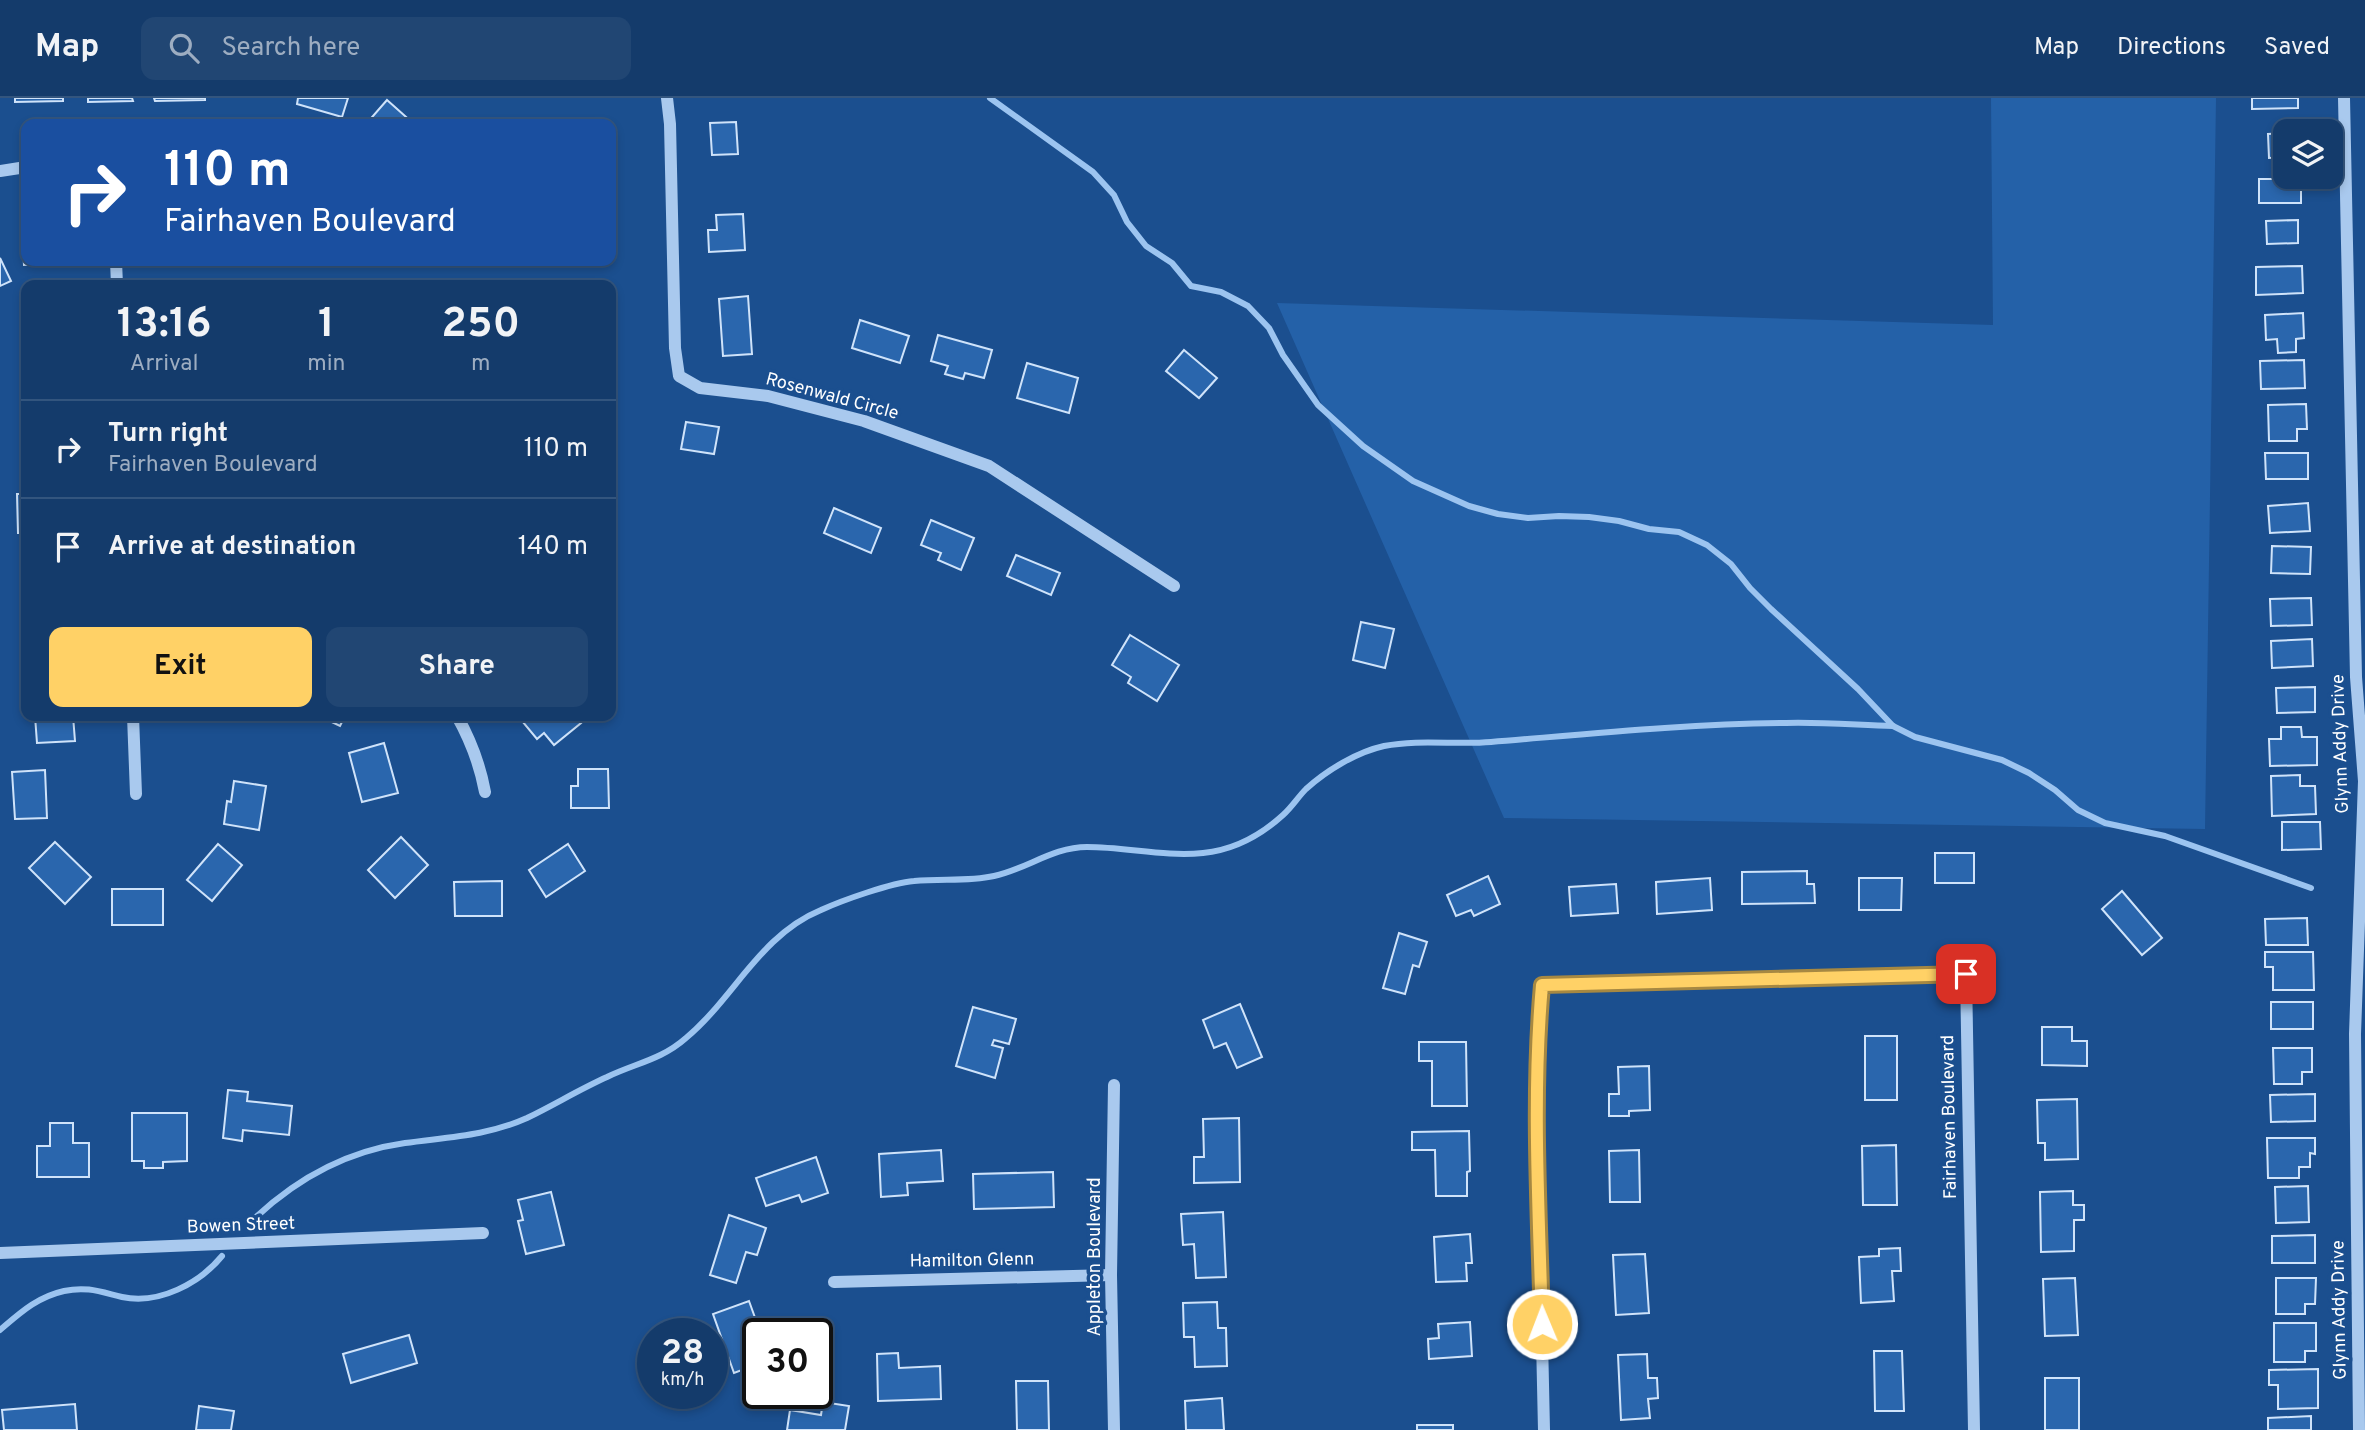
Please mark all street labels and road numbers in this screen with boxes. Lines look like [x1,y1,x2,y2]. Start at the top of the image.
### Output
street label: Rosenwald Circle [763,368,901,426]
street label: Glynn Addy Drive [2327,674,2355,814]
street label: Fairhaven Boulevard [1937,1035,1963,1199]
street label: Appleton Boulevard [1084,1177,1107,1337]
street label: Bowen Street [186,1213,296,1239]
street label: Glynn Addy Drive [2327,1240,2353,1380]
street label: Hamilton Glenn [909,1248,1035,1274]

